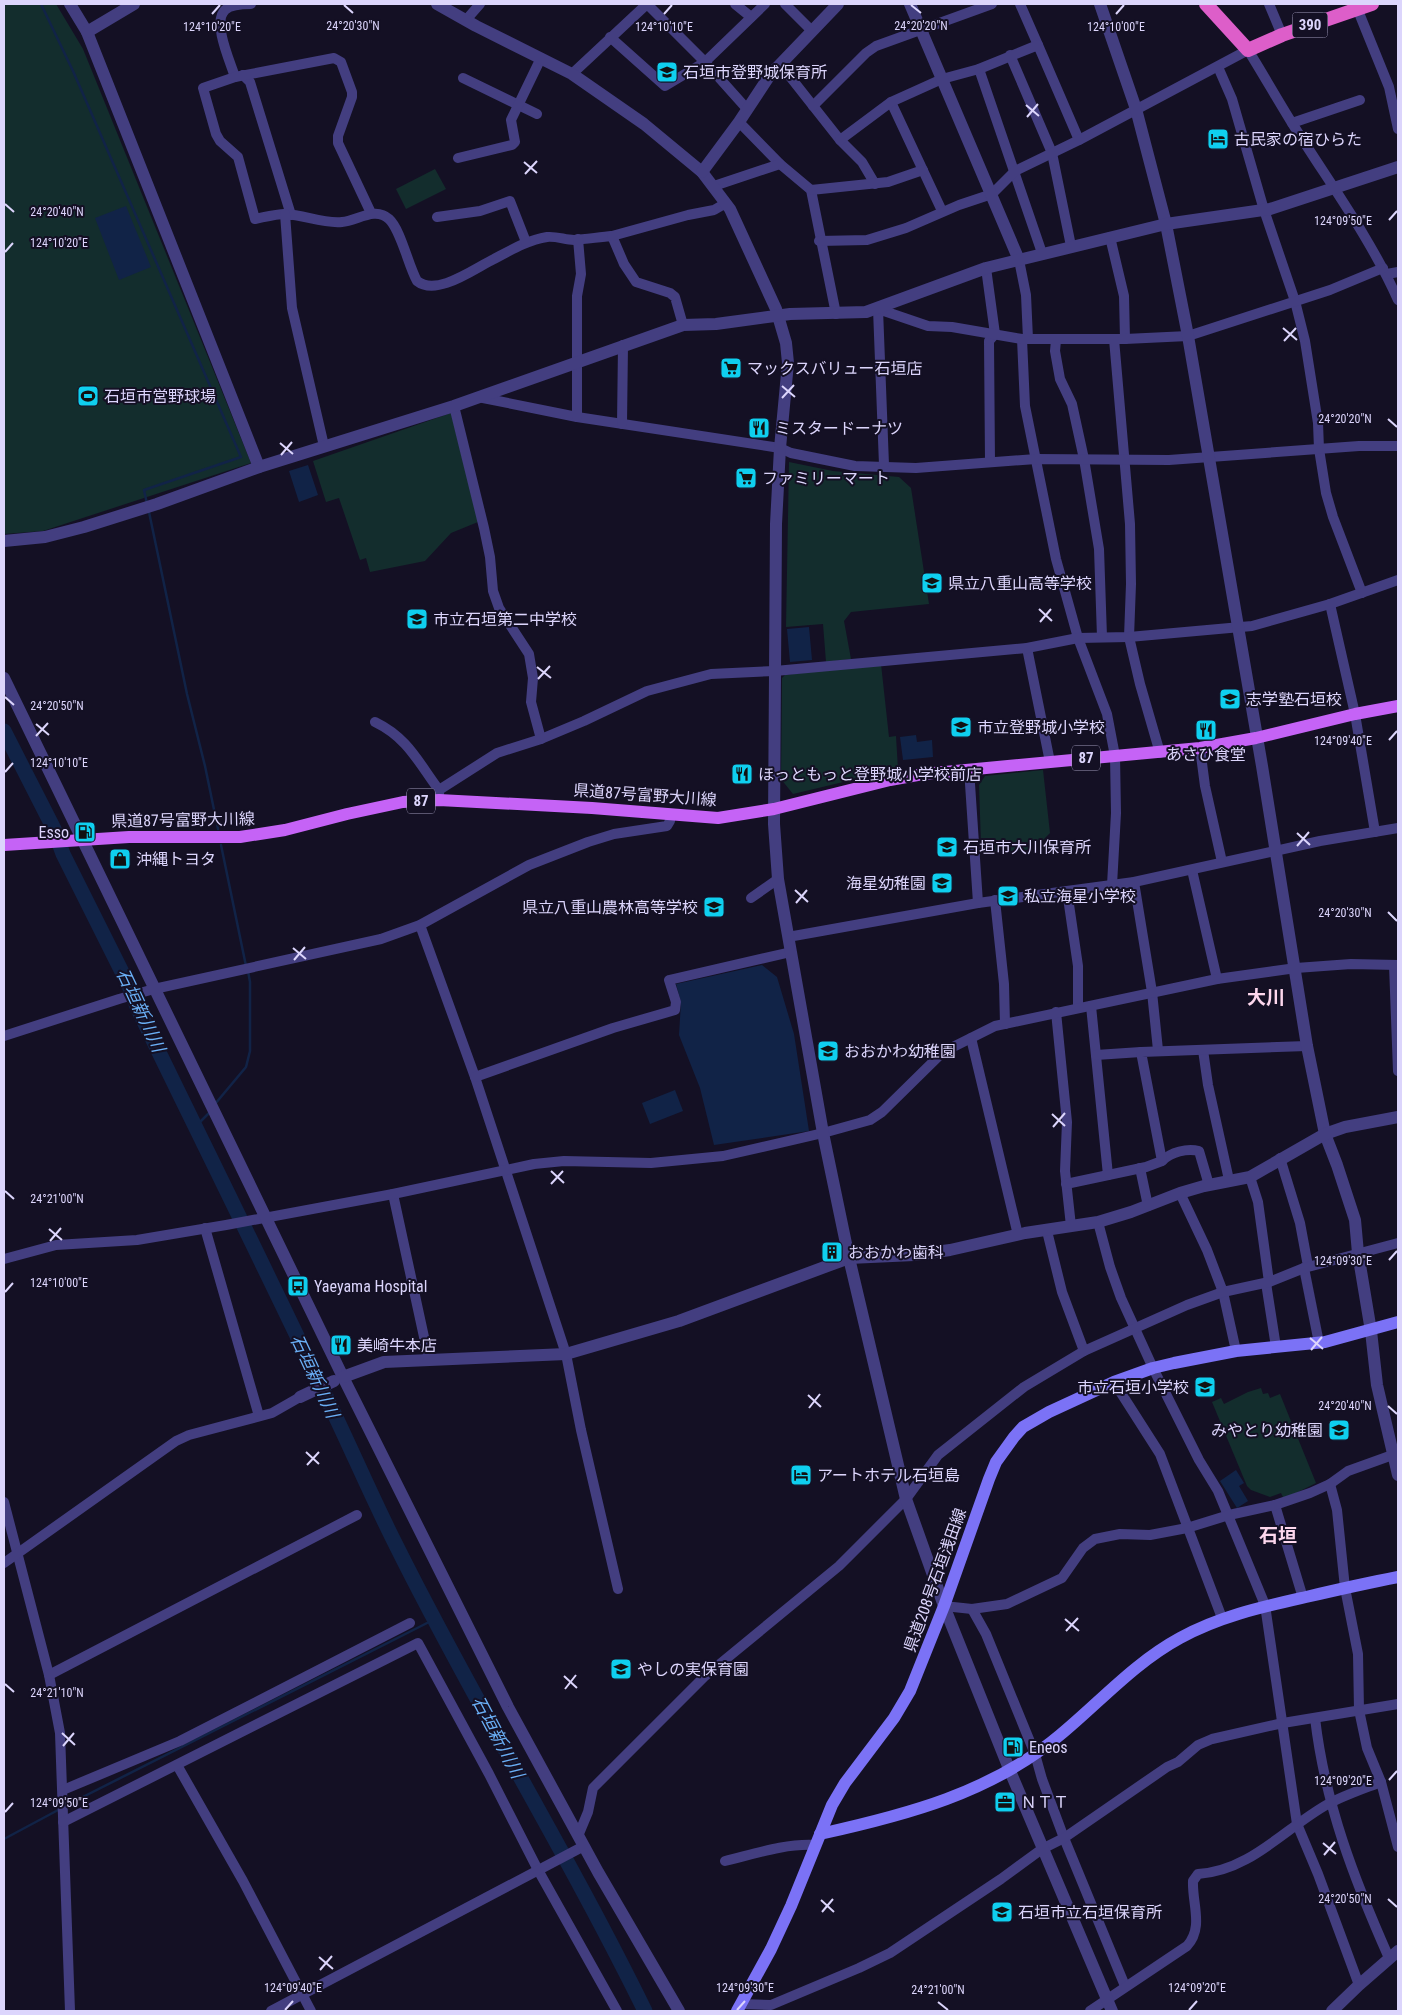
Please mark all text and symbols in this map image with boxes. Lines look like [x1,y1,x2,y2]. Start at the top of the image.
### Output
road number: 390 [1292,12,1328,38]
text: 24°20'30"N [326,19,380,33]
text: 24°20'20"N [894,19,948,33]
text: 124°10'20"E [183,20,241,34]
text: 124°10'10"E [635,20,693,34]
text: 124°10'00"E [1087,20,1145,34]
school or university icon: 石垣市登野城保育所 [655,60,679,84]
place label: 石垣市登野城保育所 [683,63,827,82]
hotel icon: 古民家の宿ひらた [1206,127,1230,151]
place label: 古民家の宿ひらた [1234,130,1362,149]
text: 24°20'40"N [30,205,84,219]
text: 124°09'50"E [1314,214,1372,228]
text: 124°10'20"E [30,236,88,250]
supermarket icon: マックスバリュー石垣店 [719,356,743,380]
place label: マックスバリュー石垣店 [747,359,923,378]
sports icon: 石垣市営野球場 [76,384,100,408]
place label: 石垣市営野球場 [104,387,216,406]
text: 24°20'20"N [1318,412,1372,426]
restaurant icon: ミスタードーナツ [747,416,771,440]
place label: ミスタードーナツ [775,419,903,438]
supermarket icon: ファミリーマート [734,466,758,490]
place label: ファミリーマート [762,469,890,488]
school or university icon: 県立八重山高等学校 [920,571,944,595]
place label: 県立八重山高等学校 [948,574,1092,593]
school or university icon: 市立石垣第二中学校 [405,607,429,631]
place label: 市立石垣第二中学校 [433,610,577,629]
school or university icon: 志学塾石垣校 [1218,687,1242,711]
place label: 志学塾石垣校 [1246,690,1342,709]
text: 24°20'50"N [30,699,84,713]
school or university icon: 市立登野城小学校 [949,715,973,739]
place label: 市立登野城小学校 [977,718,1105,737]
restaurant icon: あさひ食堂 [1194,718,1218,742]
text: 124°09'40"E [1314,734,1372,748]
place label: あさひ食堂 [1166,745,1246,764]
road number: 87 [1072,746,1100,770]
text: 124°10'10"E [30,756,88,770]
restaurant icon: ほっともっと登野城小学校前店 [730,762,754,786]
place label: ほっともっと登野城小学校前店 [758,765,982,784]
street label: 県道87号富野大川線 [573,781,717,809]
road number: 87 [407,788,435,814]
street label: 県道87号富野大川線 [111,809,255,831]
fuel station icon: Esso [73,820,97,844]
place label: Esso [38,823,69,842]
school or university icon: 石垣市大川保育所 [935,835,959,859]
place label: 石垣市大川保育所 [963,838,1091,857]
shop icon: 沖縄トヨタ [108,847,132,871]
place label: 沖縄トヨタ [136,850,216,869]
school or university icon: 海星幼稚園 [930,871,954,895]
place label: 海星幼稚園 [846,874,926,893]
school or university icon: 私立海星小学校 [996,884,1020,908]
place label: 私立海星小学校 [1024,887,1136,906]
school or university icon: 県立八重山農林高等学校 [702,895,726,919]
place label: 県立八重山農林高等学校 [522,898,698,917]
text: 24°20'30"N [1318,906,1372,920]
water label: 石垣新川川 [112,965,170,1057]
district label: 大川 [1247,986,1285,1009]
school or university icon: おおかわ幼稚園 [816,1039,840,1063]
place label: おおかわ幼稚園 [844,1042,956,1061]
text: 24°21'00"N [30,1192,84,1206]
building icon: おおかわ歯科 [820,1240,844,1264]
place label: おおかわ歯科 [848,1243,944,1262]
text: 124°09'30"E [1314,1254,1372,1268]
bus stop icon: Yaeyama Hospital [286,1274,310,1298]
text: 124°10'00"E [30,1276,88,1290]
place label: Yaeyama Hospital [314,1277,427,1296]
water label: 石垣新川川 [286,1331,344,1423]
restaurant icon: 美崎牛本店 [329,1333,353,1357]
place label: 美崎牛本店 [357,1336,437,1355]
school or university icon: 市立石垣小学校 [1193,1375,1217,1399]
place label: 市立石垣小学校 [1077,1378,1189,1397]
text: 24°20'40"N [1318,1399,1372,1413]
school or university icon: みやとり幼稚園 [1327,1418,1351,1442]
place label: みやとり幼稚園 [1211,1421,1323,1440]
hotel icon: アートホテル石垣島 [789,1463,813,1487]
place label: アートホテル石垣島 [817,1466,960,1485]
street label: 県道208号石垣浅田線 [900,1505,970,1655]
district label: 石垣 [1259,1524,1297,1547]
school or university icon: やしの実保育園 [609,1657,633,1681]
place label: やしの実保育園 [637,1660,749,1679]
text: 24°21'10"N [30,1686,84,1700]
water label: 石垣新川川 [468,1692,529,1783]
fuel station icon: Eneos [1001,1735,1025,1759]
place label: Eneos [1029,1738,1068,1757]
text: 124°09'20"E [1314,1774,1372,1788]
office icon: ＮＴＴ [993,1790,1017,1814]
place label: ＮＴＴ [1021,1793,1069,1812]
text: 124°09'50"E [30,1796,88,1810]
text: 24°20'50"N [1318,1892,1372,1906]
school or university icon: 石垣市立石垣保育所 [990,1900,1014,1924]
place label: 石垣市立石垣保育所 [1018,1903,1162,1922]
text: 124°09'40"E [264,1981,322,1995]
text: 124°09'30"E [716,1981,774,1995]
text: 124°09'20"E [1168,1981,1226,1995]
text: 24°21'00"N [911,1983,965,1997]

